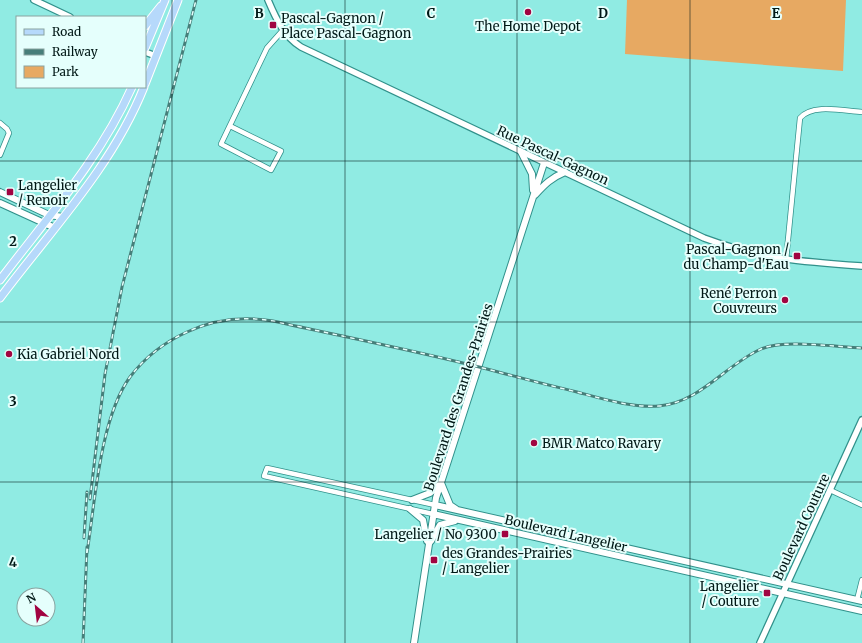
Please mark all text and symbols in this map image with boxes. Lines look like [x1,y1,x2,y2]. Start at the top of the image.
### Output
text: B [254,5,264,22]
text: C [427,5,436,22]
text: D [598,5,608,22]
text: E [772,5,781,22]
marker: The Home Depot [523,7,533,17]
place label: Pascal-Gagnon / Place Pascal-Gagnon [281,10,412,42]
legend [16,16,146,88]
place label: The Home Depot [475,18,581,35]
marker: Pascal-Gagnon / Place Pascal-Gagnon [268,20,278,30]
text: Road [52,24,81,39]
text: Railway [52,44,98,59]
text: Park [52,64,79,79]
street label: Rue Pascal-Gagnon [494,122,612,189]
place label: Langelier / Renoir [18,177,77,209]
marker: Langelier / Renoir [5,187,15,197]
text: 2 [9,233,17,250]
place label: Pascal-Gagnon / du Champ-d'Eau [684,241,789,273]
marker: Pascal-Gagnon / du Champ-d'Eau [792,251,802,261]
place label: René Perron Couvreurs [700,285,777,317]
marker: René Perron Couvreurs [780,295,790,305]
street label: Boulevard des Grandes-Prairies [420,301,497,493]
place label: Kia Gabriel Nord [17,346,119,363]
marker: Kia Gabriel Nord [4,349,14,359]
text: 3 [9,393,17,410]
place label: BMR Matco Ravary [542,435,662,452]
marker: BMR Matco Ravary [529,438,539,448]
street label: Boulevard Couture [769,471,834,583]
street label: Boulevard Langelier [503,511,629,556]
place label: Langelier / No 9300 [374,526,497,543]
marker: Langelier / No 9300 [500,529,510,539]
place label: des Grandes-Prairies / Langelier [442,545,572,577]
text: 4 [9,554,18,571]
marker: des Grandes-Prairies / Langelier [429,555,439,565]
place label: Langelier / Couture [700,578,759,610]
north arrow [16,587,56,627]
marker: Langelier / Couture [762,588,772,598]
text: N [24,590,39,606]

